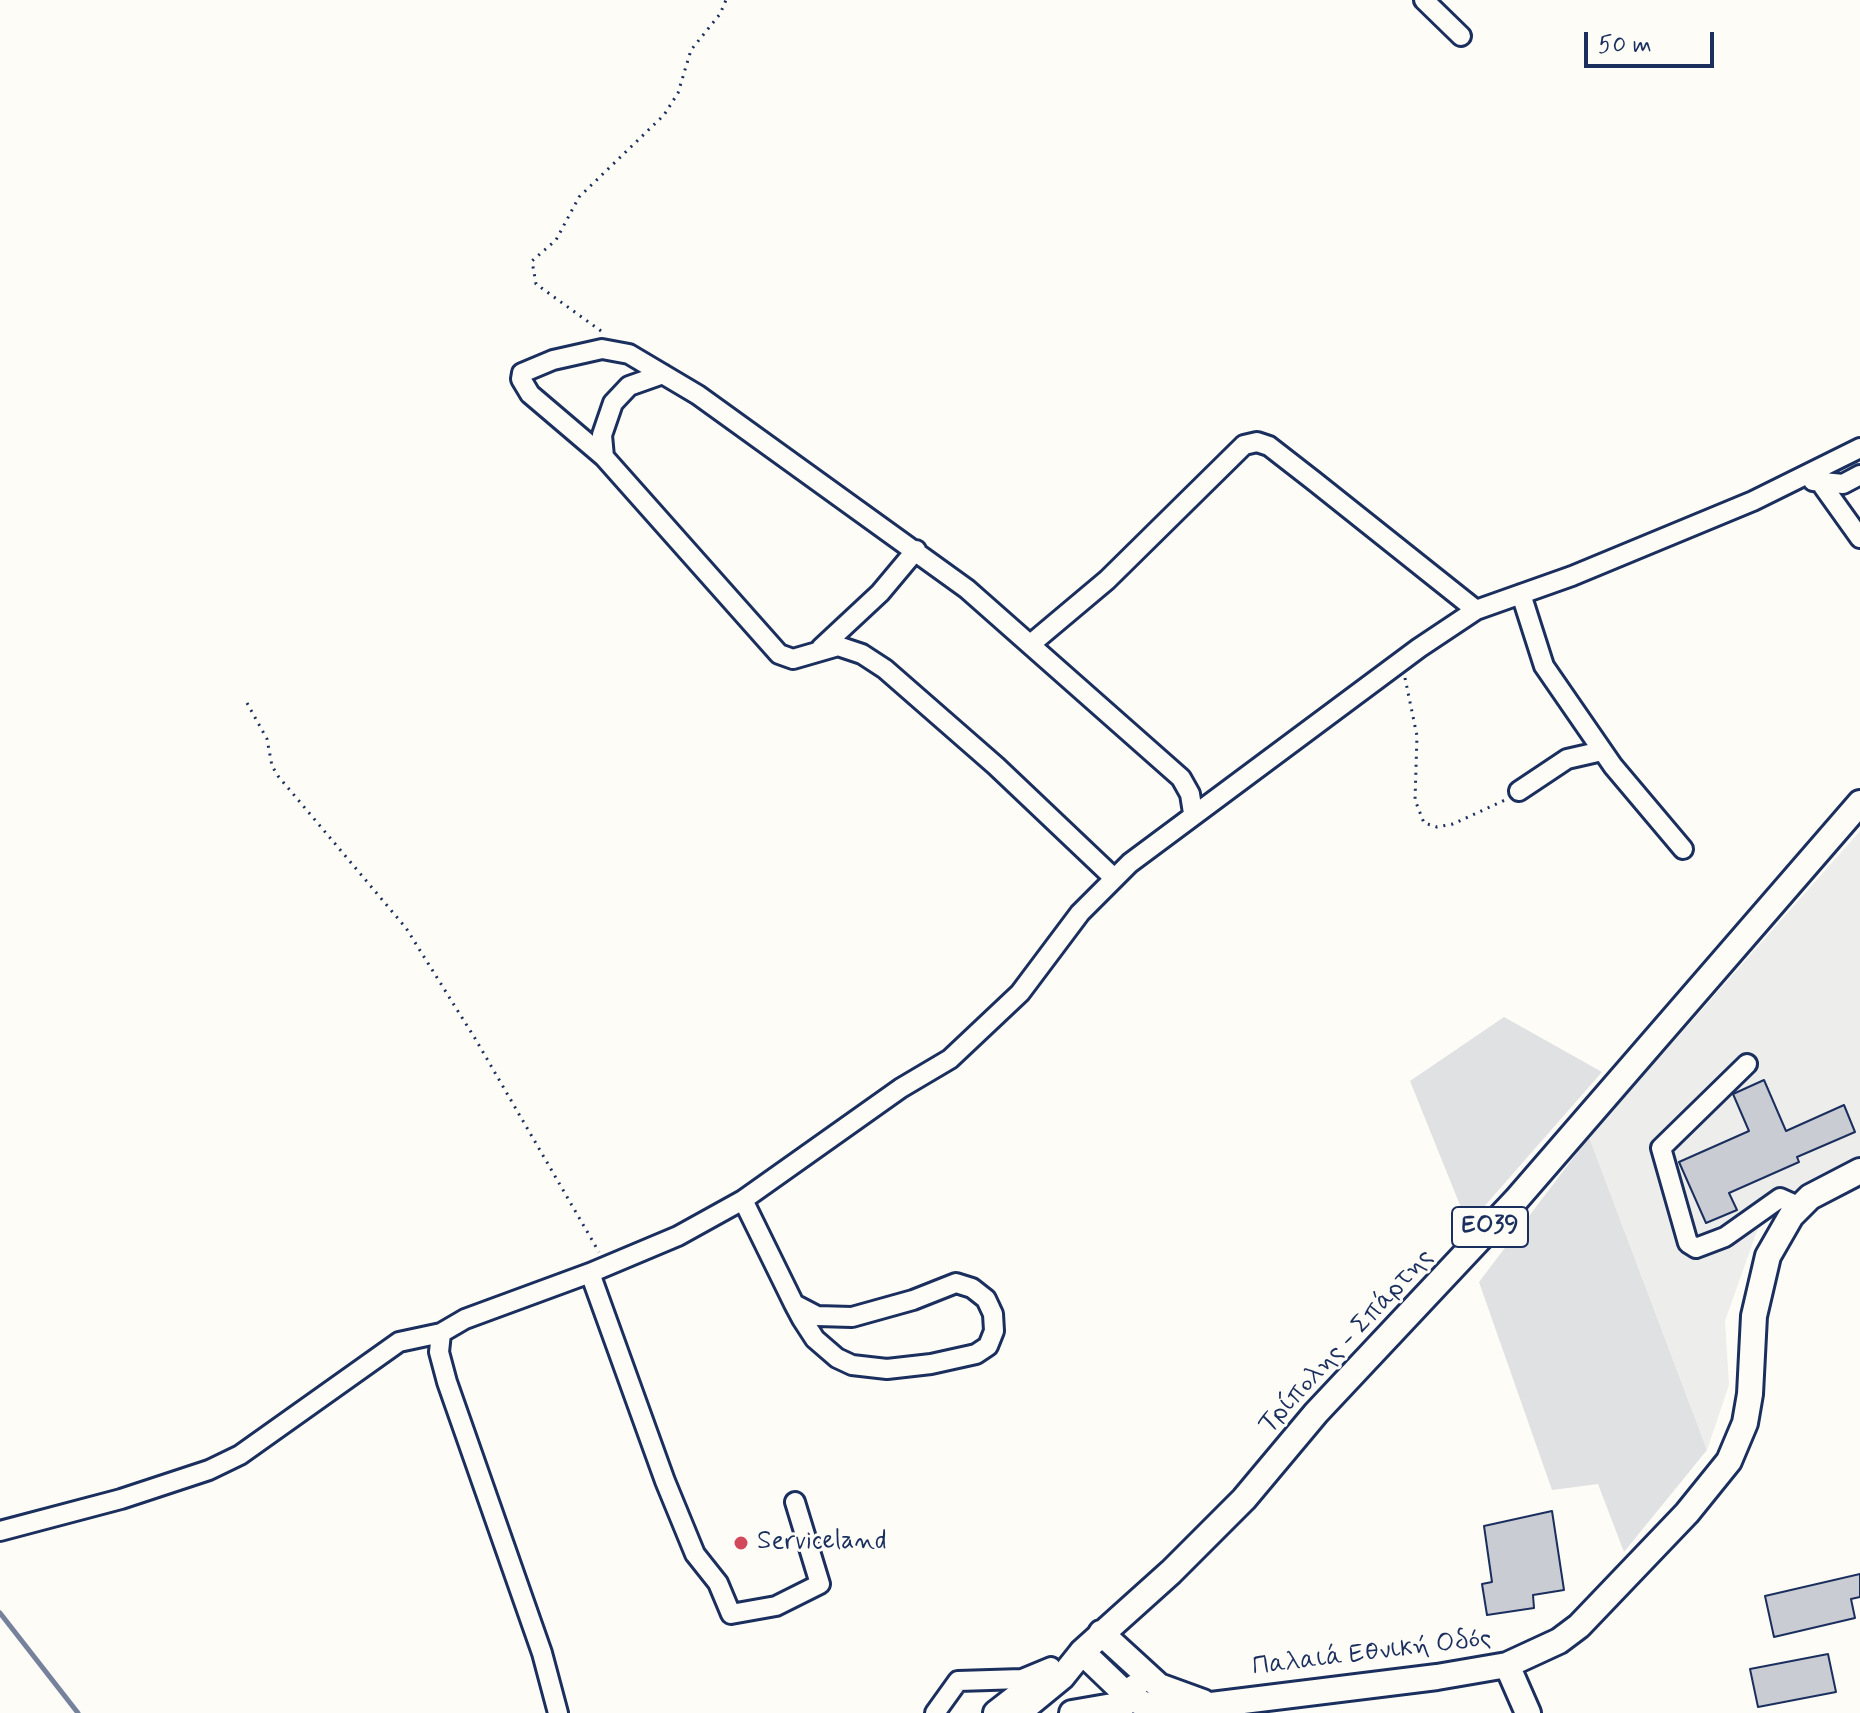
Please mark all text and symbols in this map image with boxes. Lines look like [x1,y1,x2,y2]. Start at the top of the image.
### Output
scale bar [1588,16,1718,66]
text: 50 m [1598,30,1652,61]
road number: ΕΟ39 [1452,1207,1528,1247]
street label: Τρίπολης - Σπάρτης [1253,1243,1441,1441]
place label: Serviceland [757,1527,887,1559]
marker: Serviceland [732,1534,750,1552]
street label: Παλαιά Εθνική Οδός [1251,1624,1493,1684]

